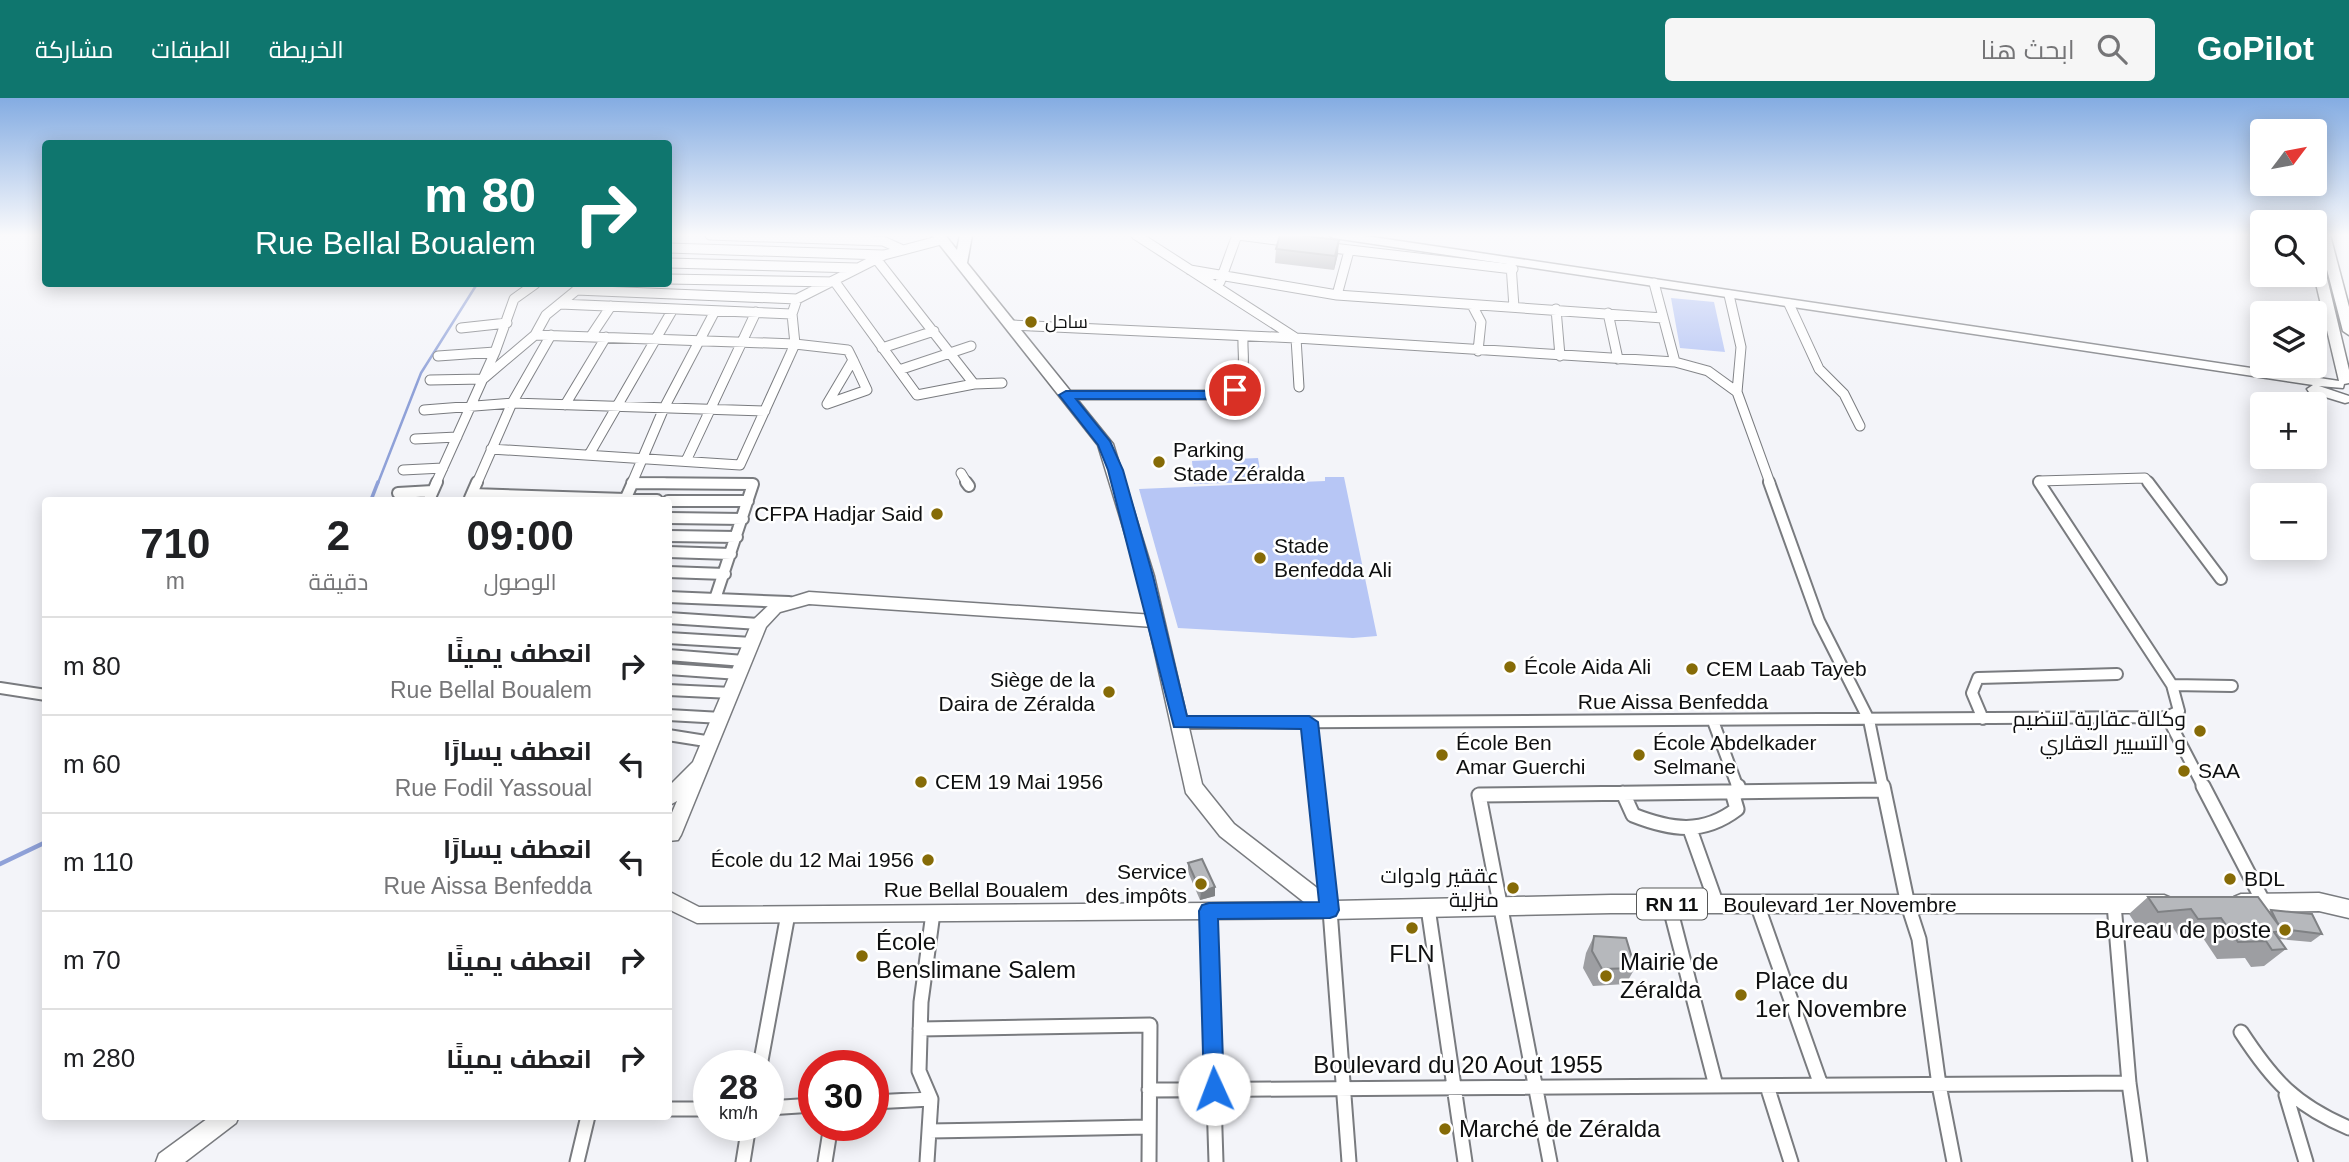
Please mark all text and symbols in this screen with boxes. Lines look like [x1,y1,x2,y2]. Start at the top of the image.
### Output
search box [1665,18,2155,81]
icon: search [2093,30,2131,68]
text: GoPilot [2197,30,2314,67]
text: ابحث هنا [1981,35,2075,65]
text: مشاركة [35,36,113,63]
text: الطبقات [151,36,231,63]
text: الخريطة [269,36,344,63]
north arrow [2250,119,2328,196]
map controls [2250,119,2327,560]
text: 80 m [424,168,536,222]
icon: right [560,168,651,259]
button: search [2250,210,2327,287]
text: Rue Bellal Boualem [255,225,536,261]
button: layers [2250,301,2327,378]
place label: ساحل [1045,312,1088,333]
marker: ساحل [1023,314,1039,330]
pin [1205,360,1265,420]
icon: arrive [1216,371,1254,409]
button: + [2250,392,2327,469]
place label: Parking Stade Zéralda [1173,438,1305,485]
marker: Parking Stade Zéralda [1151,454,1167,470]
button: − [2250,483,2327,560]
place label: CFPA Hadjar Said [754,502,923,525]
marker: CFPA Hadjar Said [929,506,945,522]
text: 2 [327,512,350,559]
text: 09:00 [466,512,574,559]
text: 710 [140,520,210,567]
place label: Stade Benfedda Ali [1274,534,1392,581]
marker: Stade Benfedda Ali [1252,550,1268,566]
text: m [166,568,185,594]
text: دقيقة [308,569,368,595]
text: الوصول [483,569,557,595]
text: انعطف يمينًا [446,638,592,668]
icon: right [613,647,651,685]
text: 80 m [63,651,121,681]
place label: École Aida Ali [1524,655,1651,678]
place label: CEM Laab Tayeb [1706,657,1867,680]
marker: École Aida Ali [1502,659,1518,675]
marker: CEM Laab Tayeb [1684,661,1700,677]
place label: Siège de la Daira de Zéralda [939,668,1095,715]
text: Rue Bellal Boualem [390,677,592,703]
marker: Siège de la Daira de Zéralda [1101,684,1117,700]
street label: Rue Aissa Benfedda [1578,690,1768,713]
place label: وكالة عقارية لتنضيم و التسيير العقاري [2013,707,2186,759]
marker: وكالة عقارية لتنضيم و التسيير العقاري [2192,723,2208,739]
place label: École Ben Amar Guerchi [1456,731,1586,778]
place label: École Abdelkader Selmane [1653,731,1816,778]
text: انعطف يسارًا [443,736,592,766]
icon: left [613,745,651,783]
marker: École Ben Amar Guerchi [1434,747,1450,763]
marker: École Abdelkader Selmane [1631,747,1647,763]
text: 60 m [63,749,121,779]
place label: SAA [2198,759,2240,782]
marker: SAA [2176,763,2192,779]
place label: CEM 19 Mai 1956 [935,770,1103,793]
marker: CEM 19 Mai 1956 [913,774,929,790]
text: Rue Fodil Yassoual [395,775,592,801]
text: انعطف يسارًا [443,834,592,864]
icon: left [613,843,651,881]
text: 110 m [63,847,133,877]
place label: École du 12 Mai 1956 [711,848,914,871]
marker: École du 12 Mai 1956 [920,852,936,868]
place label: Service des impôts [1085,860,1187,907]
place label: عققير وادوات منزلية [1381,864,1499,912]
place label: BDL [2244,867,2285,890]
marker: BDL [2222,871,2238,887]
text: Rue Aissa Benfedda [384,873,592,899]
marker: Service des impôts [1193,876,1209,892]
street label: Rue Bellal Boualem [884,878,1068,901]
marker: عققير وادوات منزلية [1505,880,1521,896]
road number: RN 11 [1637,888,1707,919]
street label: Boulevard 1er Novembre [1723,893,1957,916]
place label: Bureau de poste [2095,916,2271,943]
marker: FLN [1404,920,1420,936]
marker: Bureau de poste [2277,922,2293,938]
place label: École Benslimane Salem [876,928,1076,983]
place label: FLN [1389,940,1435,967]
icon: right [613,941,651,979]
text: 70 m [63,945,121,975]
text: انعطف يمينًا [446,946,592,976]
marker: École Benslimane Salem [854,948,870,964]
place label: Mairie de Zéralda [1620,948,1719,1003]
place label: Place du 1er Novembre [1755,967,1907,1022]
marker: Mairie de Zéralda [1598,968,1614,984]
marker: Place du 1er Novembre [1733,987,1749,1003]
icon: right [613,1039,651,1077]
text: 280 m [63,1043,135,1073]
text: انعطف يمينًا [446,1044,592,1074]
speed limit sign: 30 [798,1050,889,1141]
street label: Boulevard du 20 Aout 1955 [1313,1051,1603,1078]
position arrow [1177,1052,1251,1126]
text: 28 [719,1067,758,1106]
text: km/h [719,1103,758,1123]
place label: Marché de Zéralda [1459,1115,1661,1142]
marker: Marché de Zéralda [1437,1121,1453,1137]

